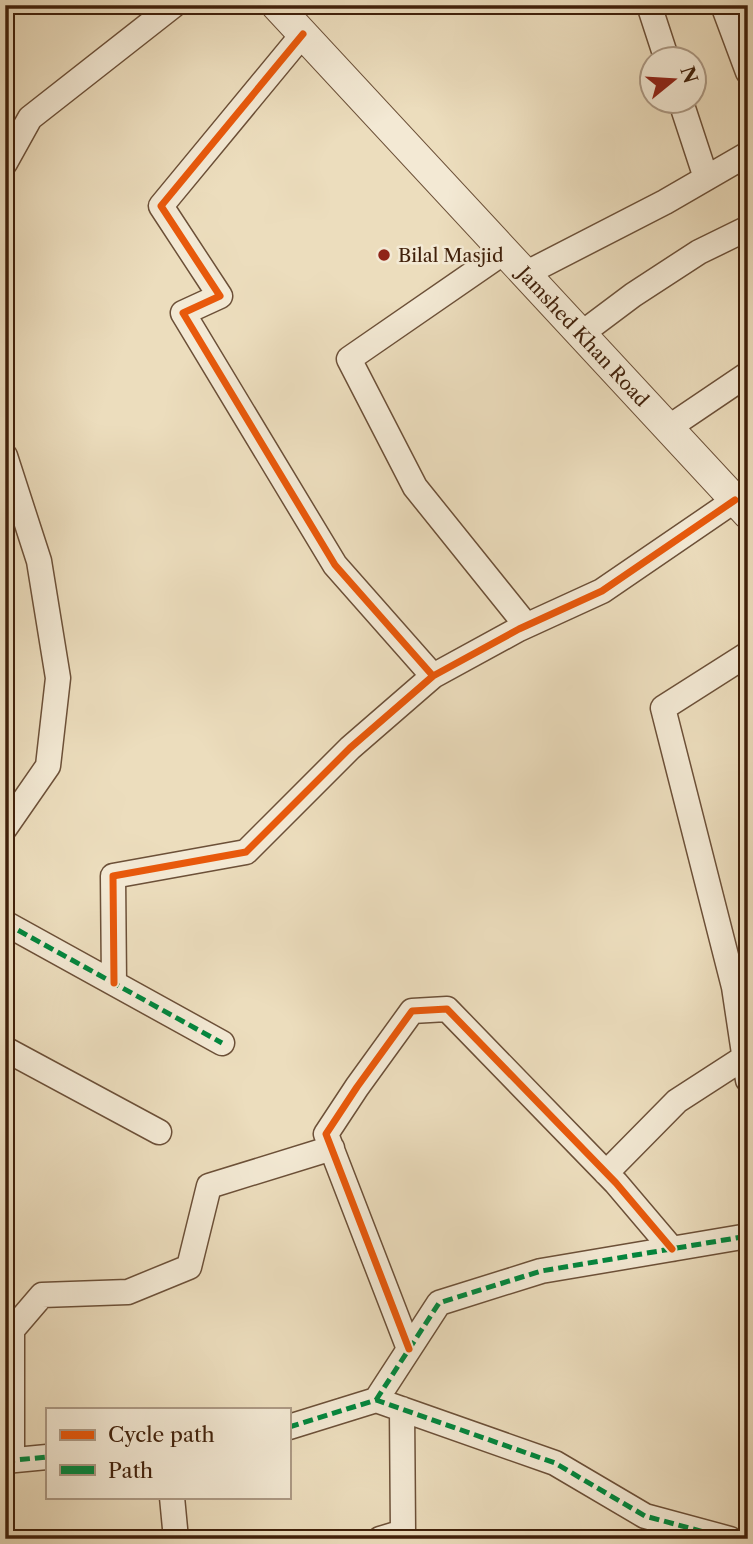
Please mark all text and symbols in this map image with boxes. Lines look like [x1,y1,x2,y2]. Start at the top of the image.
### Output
north arrow [638,46,708,116]
text: N [675,63,702,86]
place label: Bilal Masjid [398,244,504,267]
marker: Bilal Masjid [376,247,392,263]
street label: Jamshed Khan Road [510,260,654,412]
legend [46,1408,290,1498]
text: Cycle path [108,1422,215,1447]
text: Path [108,1458,153,1483]

